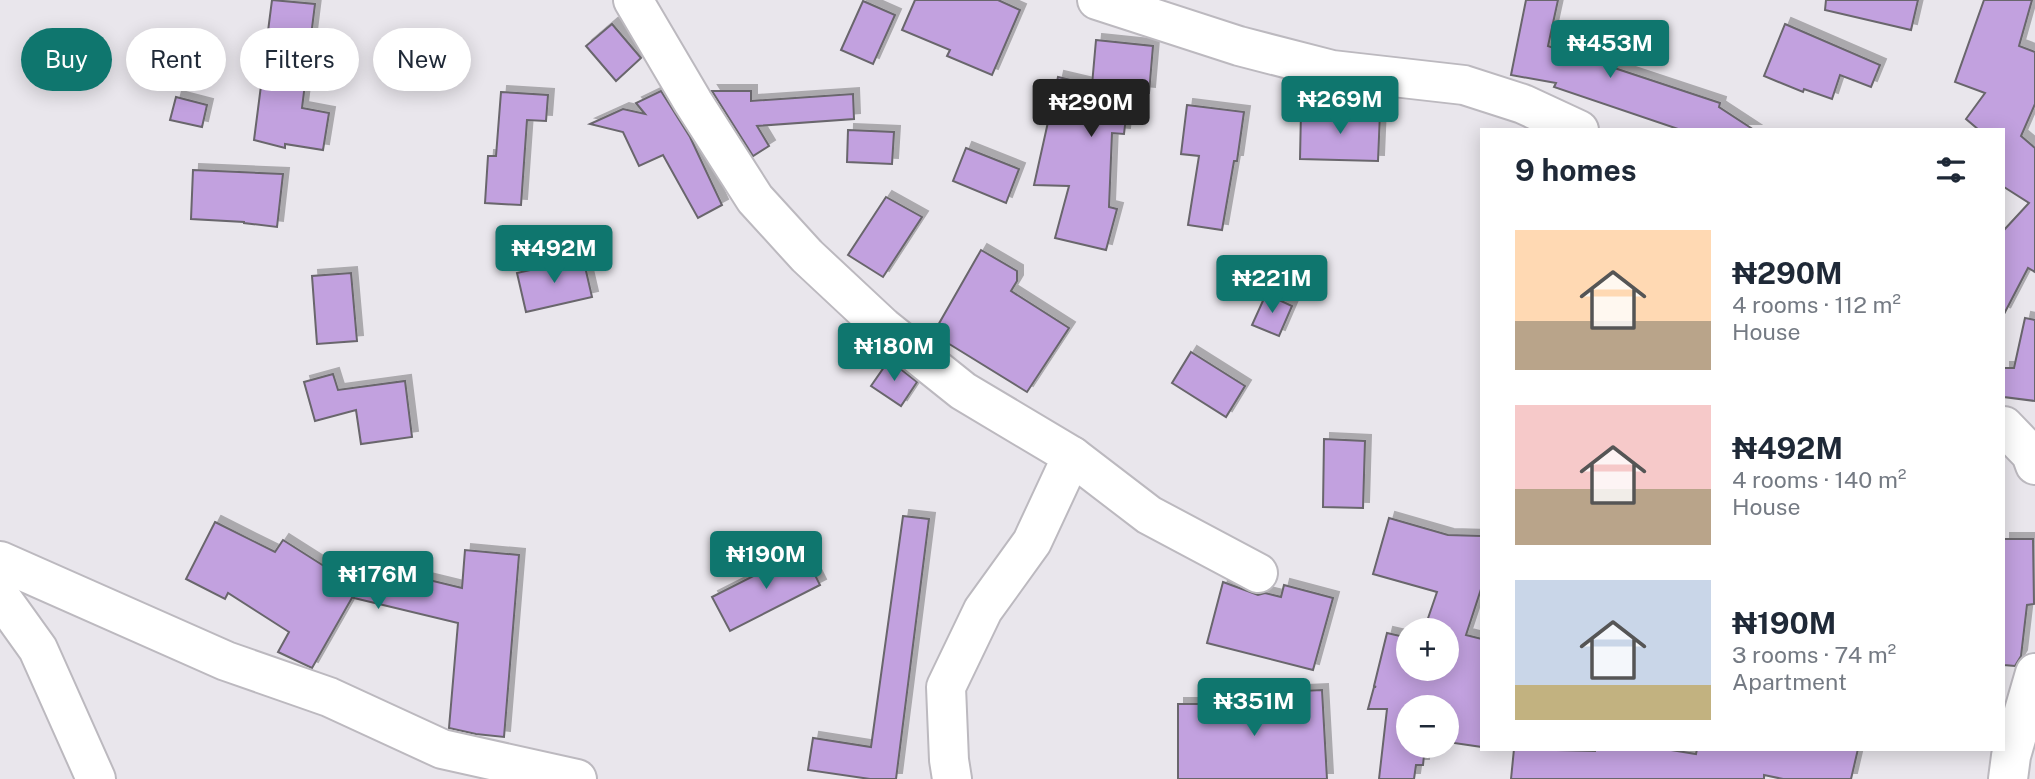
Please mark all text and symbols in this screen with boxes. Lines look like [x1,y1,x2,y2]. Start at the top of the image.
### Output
pin: ₦453M [1561,20,1659,80]
chip: Buy [21,28,112,91]
chip: Rent [126,28,226,91]
chip: Filters [240,28,359,91]
chip: New [373,28,471,91]
text: ₦453M [1567,29,1653,56]
pin: ₦269M [1291,76,1389,136]
pin: ₦290M [1042,80,1140,139]
text: ₦269M [1297,85,1383,112]
text: ₦290M [1049,88,1133,115]
icon: filters [1932,151,1970,189]
text: 9 homes [1515,152,1637,188]
pin: ₦492M [505,226,603,285]
text: ₦492M [511,234,597,261]
text: ₦290M [1732,255,1843,291]
pin: ₦221M [1223,256,1321,315]
icon: home [1571,258,1655,342]
text: ₦221M [1232,264,1312,291]
text: 4 rooms · 112 m² [1732,291,1901,318]
text: House [1732,318,1800,345]
pin: ₦180M [845,324,943,383]
text: ₦180M [854,332,934,359]
text: ₦492M [1732,430,1843,466]
icon: home [1571,433,1655,517]
text: 4 rooms · 140 m² [1732,466,1906,493]
text: House [1732,493,1800,520]
pin: ₦190M [717,532,815,591]
text: ₦190M [726,540,806,567]
pin: ₦176M [329,552,427,611]
text: ₦176M [338,560,418,587]
text: ₦190M [1732,605,1836,641]
icon: home [1571,608,1655,692]
map controls [1396,618,1459,758]
button: + [1396,618,1459,681]
text: 3 rooms · 74 m² [1732,641,1896,668]
text: Apartment [1732,668,1847,695]
pin: ₦351M [1205,678,1303,738]
text: ₦351M [1214,687,1294,714]
button: − [1396,695,1459,758]

